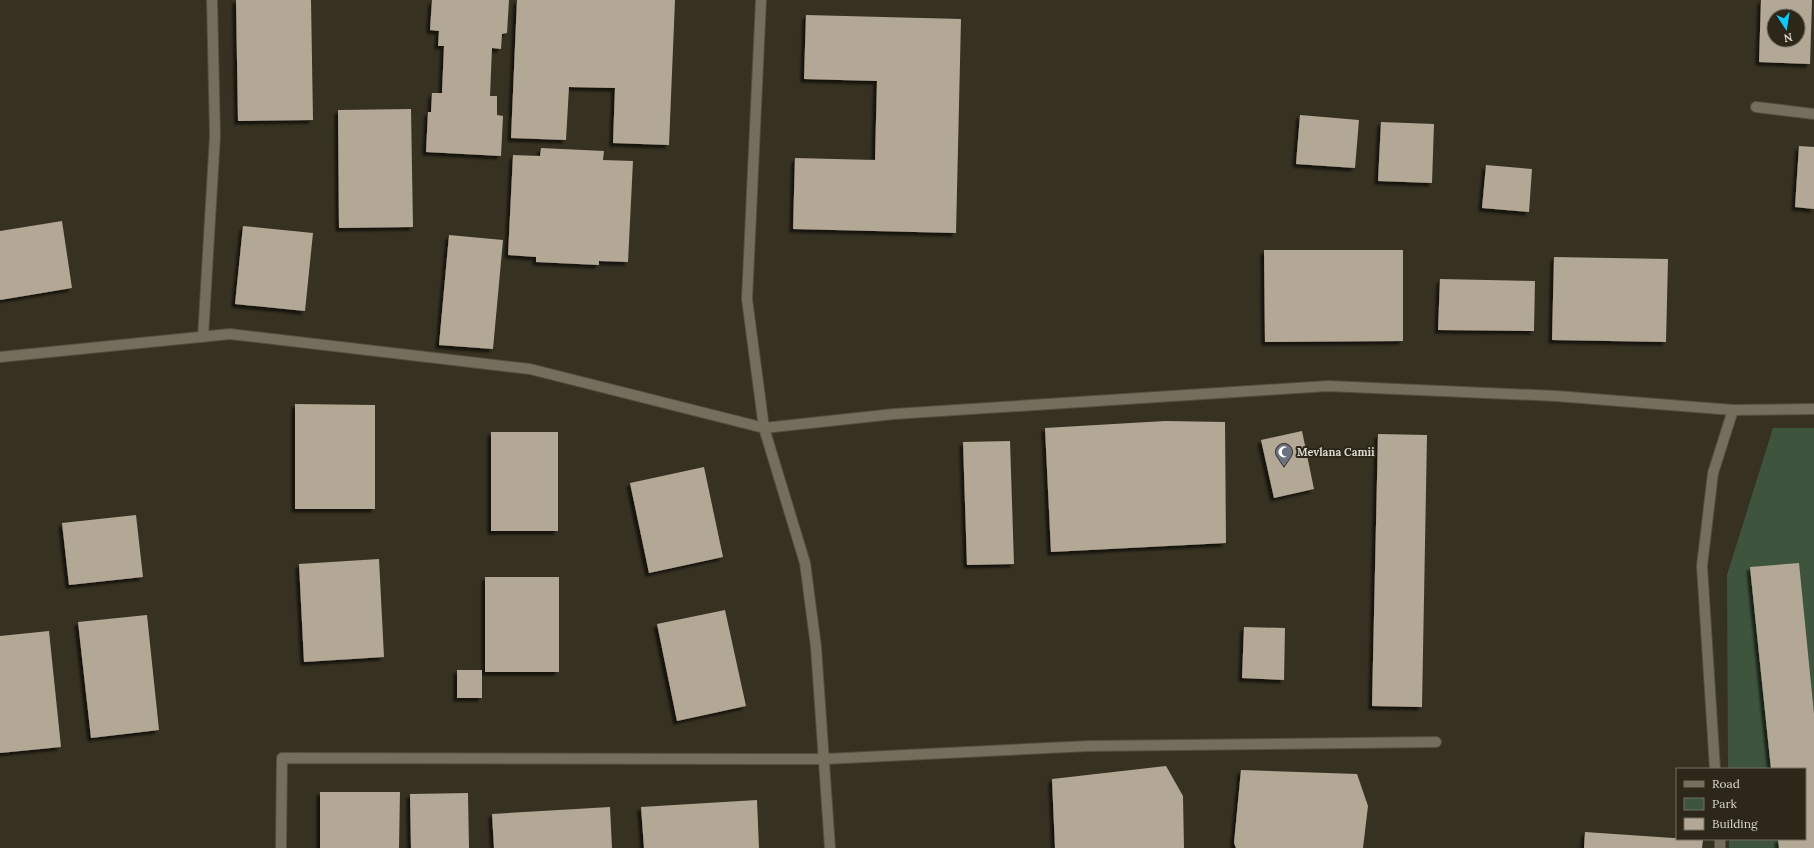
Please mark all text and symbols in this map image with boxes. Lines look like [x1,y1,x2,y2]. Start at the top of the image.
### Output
north arrow [1766,8,1806,48]
text: N [1782,30,1794,46]
mosque icon: Mevlana Camii [1274,442,1294,467]
place label: Mevlana Camii [1297,445,1375,459]
legend [1676,768,1806,840]
text: Road [1712,776,1740,791]
text: Park [1712,796,1738,811]
text: Building [1712,816,1758,831]

